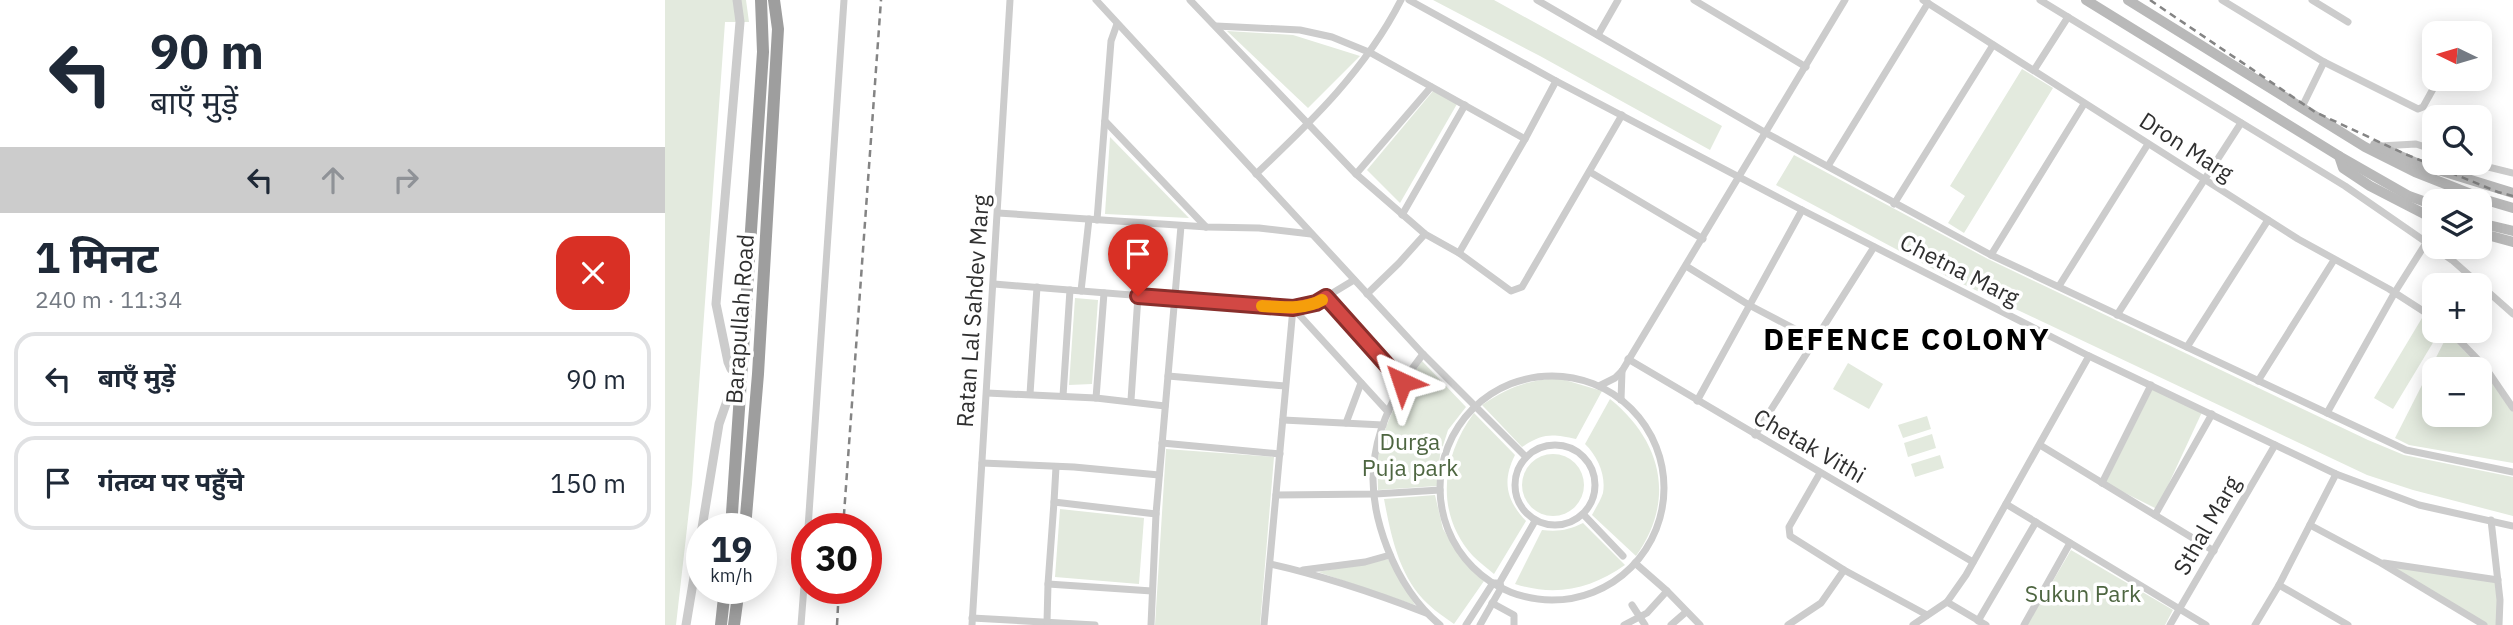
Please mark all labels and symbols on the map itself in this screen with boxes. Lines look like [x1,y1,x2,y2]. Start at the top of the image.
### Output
north arrow [2422,21,2492,91]
street label: Dron Marg [2134,105,2240,187]
street label: Ratan Lal Sahdev Marg [949,194,995,428]
pin [1108,224,1168,296]
street label: Chetna Marg [1895,226,2025,312]
street label: Barapullah Road [718,233,760,405]
district label: DEFENCE COLONY [1763,319,2051,358]
position arrow [1365,345,1439,419]
street label: Chetak Vithi [1749,401,1871,489]
park label: Durga Puja park [1362,426,1458,482]
street label: Sthal Marg [2166,470,2246,580]
speed limit sign: 30 [791,513,882,604]
park label: Sukun Park [2025,578,2141,608]

